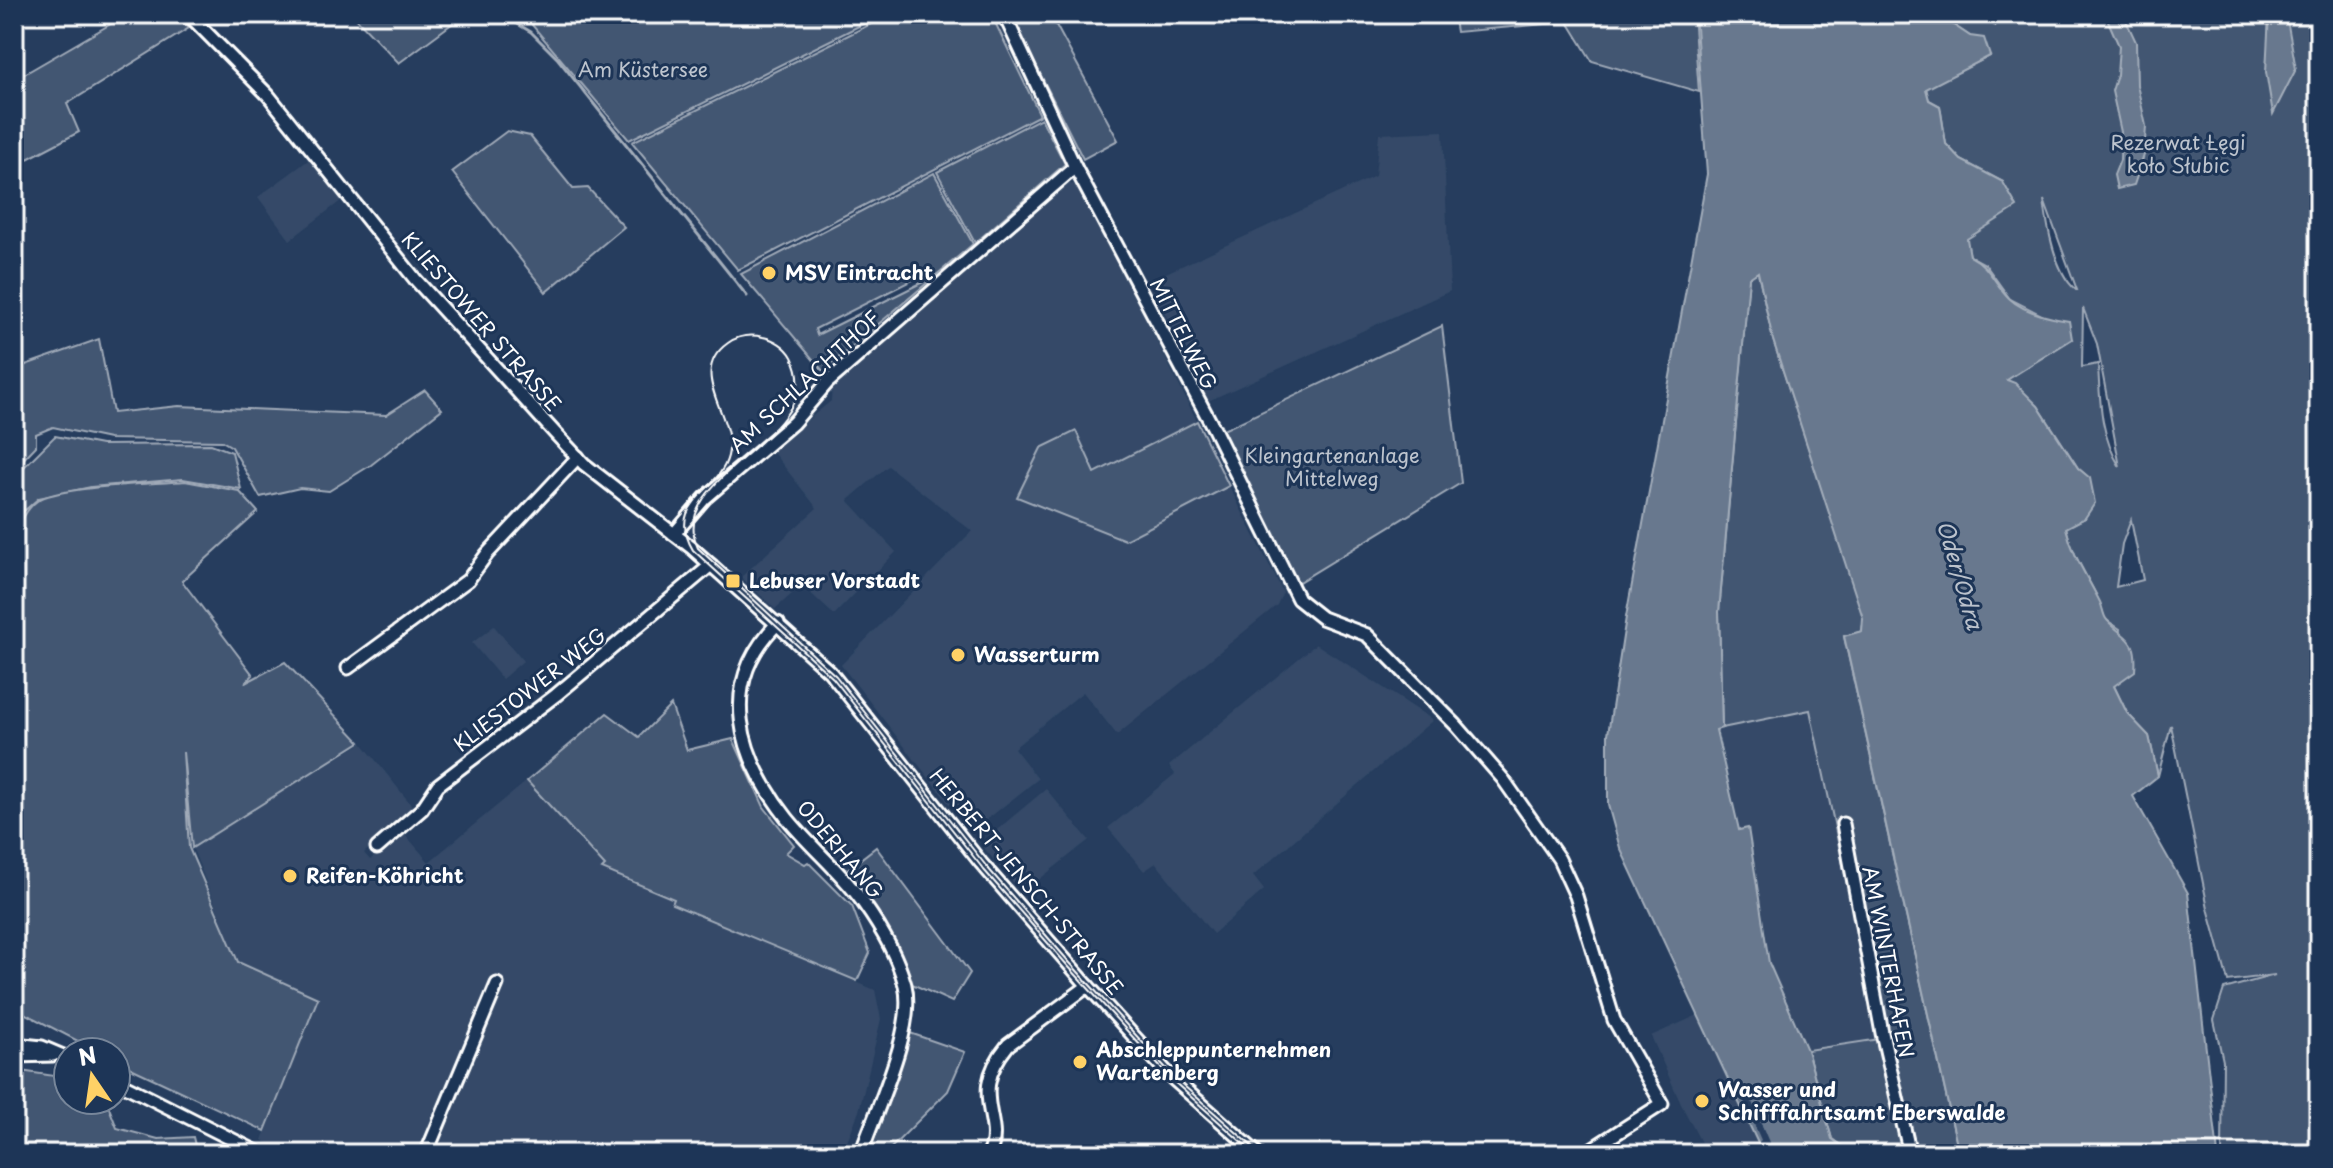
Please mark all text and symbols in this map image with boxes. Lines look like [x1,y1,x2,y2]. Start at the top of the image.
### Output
park label: Am Küstersee [578,54,708,84]
park label: Rezerwat Łęgi koło Słubic [2110,127,2246,180]
street label: KLIESTOWER STRASSE [395,225,568,418]
place label: MSV Eintracht [785,257,934,287]
marker: MSV Eintracht [760,264,778,282]
street label: MITTELWEG [1143,272,1225,395]
street label: AM SCHLACHTHOF [722,303,887,459]
park label: Kleingartenanlage Mittelweg [1244,440,1420,493]
water label: Oder/Odra [1930,516,1993,634]
place label: Lebuser Vorstadt [749,565,921,595]
marker: Lebuser Vorstadt [724,572,742,590]
street label: KLIESTOWER WEG [447,620,612,758]
place label: Wasserturm [974,639,1100,669]
marker: Wasserturm [949,646,967,664]
street label: HERBERT-JENSCH-STRASSE [923,761,1131,1001]
street label: ODERHANG [790,793,891,905]
place label: Reifen-Köhricht [306,860,464,890]
street label: AM WINTERHAFEN [1856,863,1922,1060]
marker: Reifen-Köhricht [281,867,299,885]
place label: Abschleppunternehmen Wartenberg [1095,1034,1331,1087]
north arrow [52,1036,132,1116]
text: N [75,1037,99,1073]
marker: Abschleppunternehmen Wartenberg [1071,1053,1089,1071]
place label: Wasser und Schifffahrtsamt Eberswalde [1718,1074,2005,1127]
marker: Wasser und Schifffahrtsamt Eberswalde [1693,1092,1711,1110]

